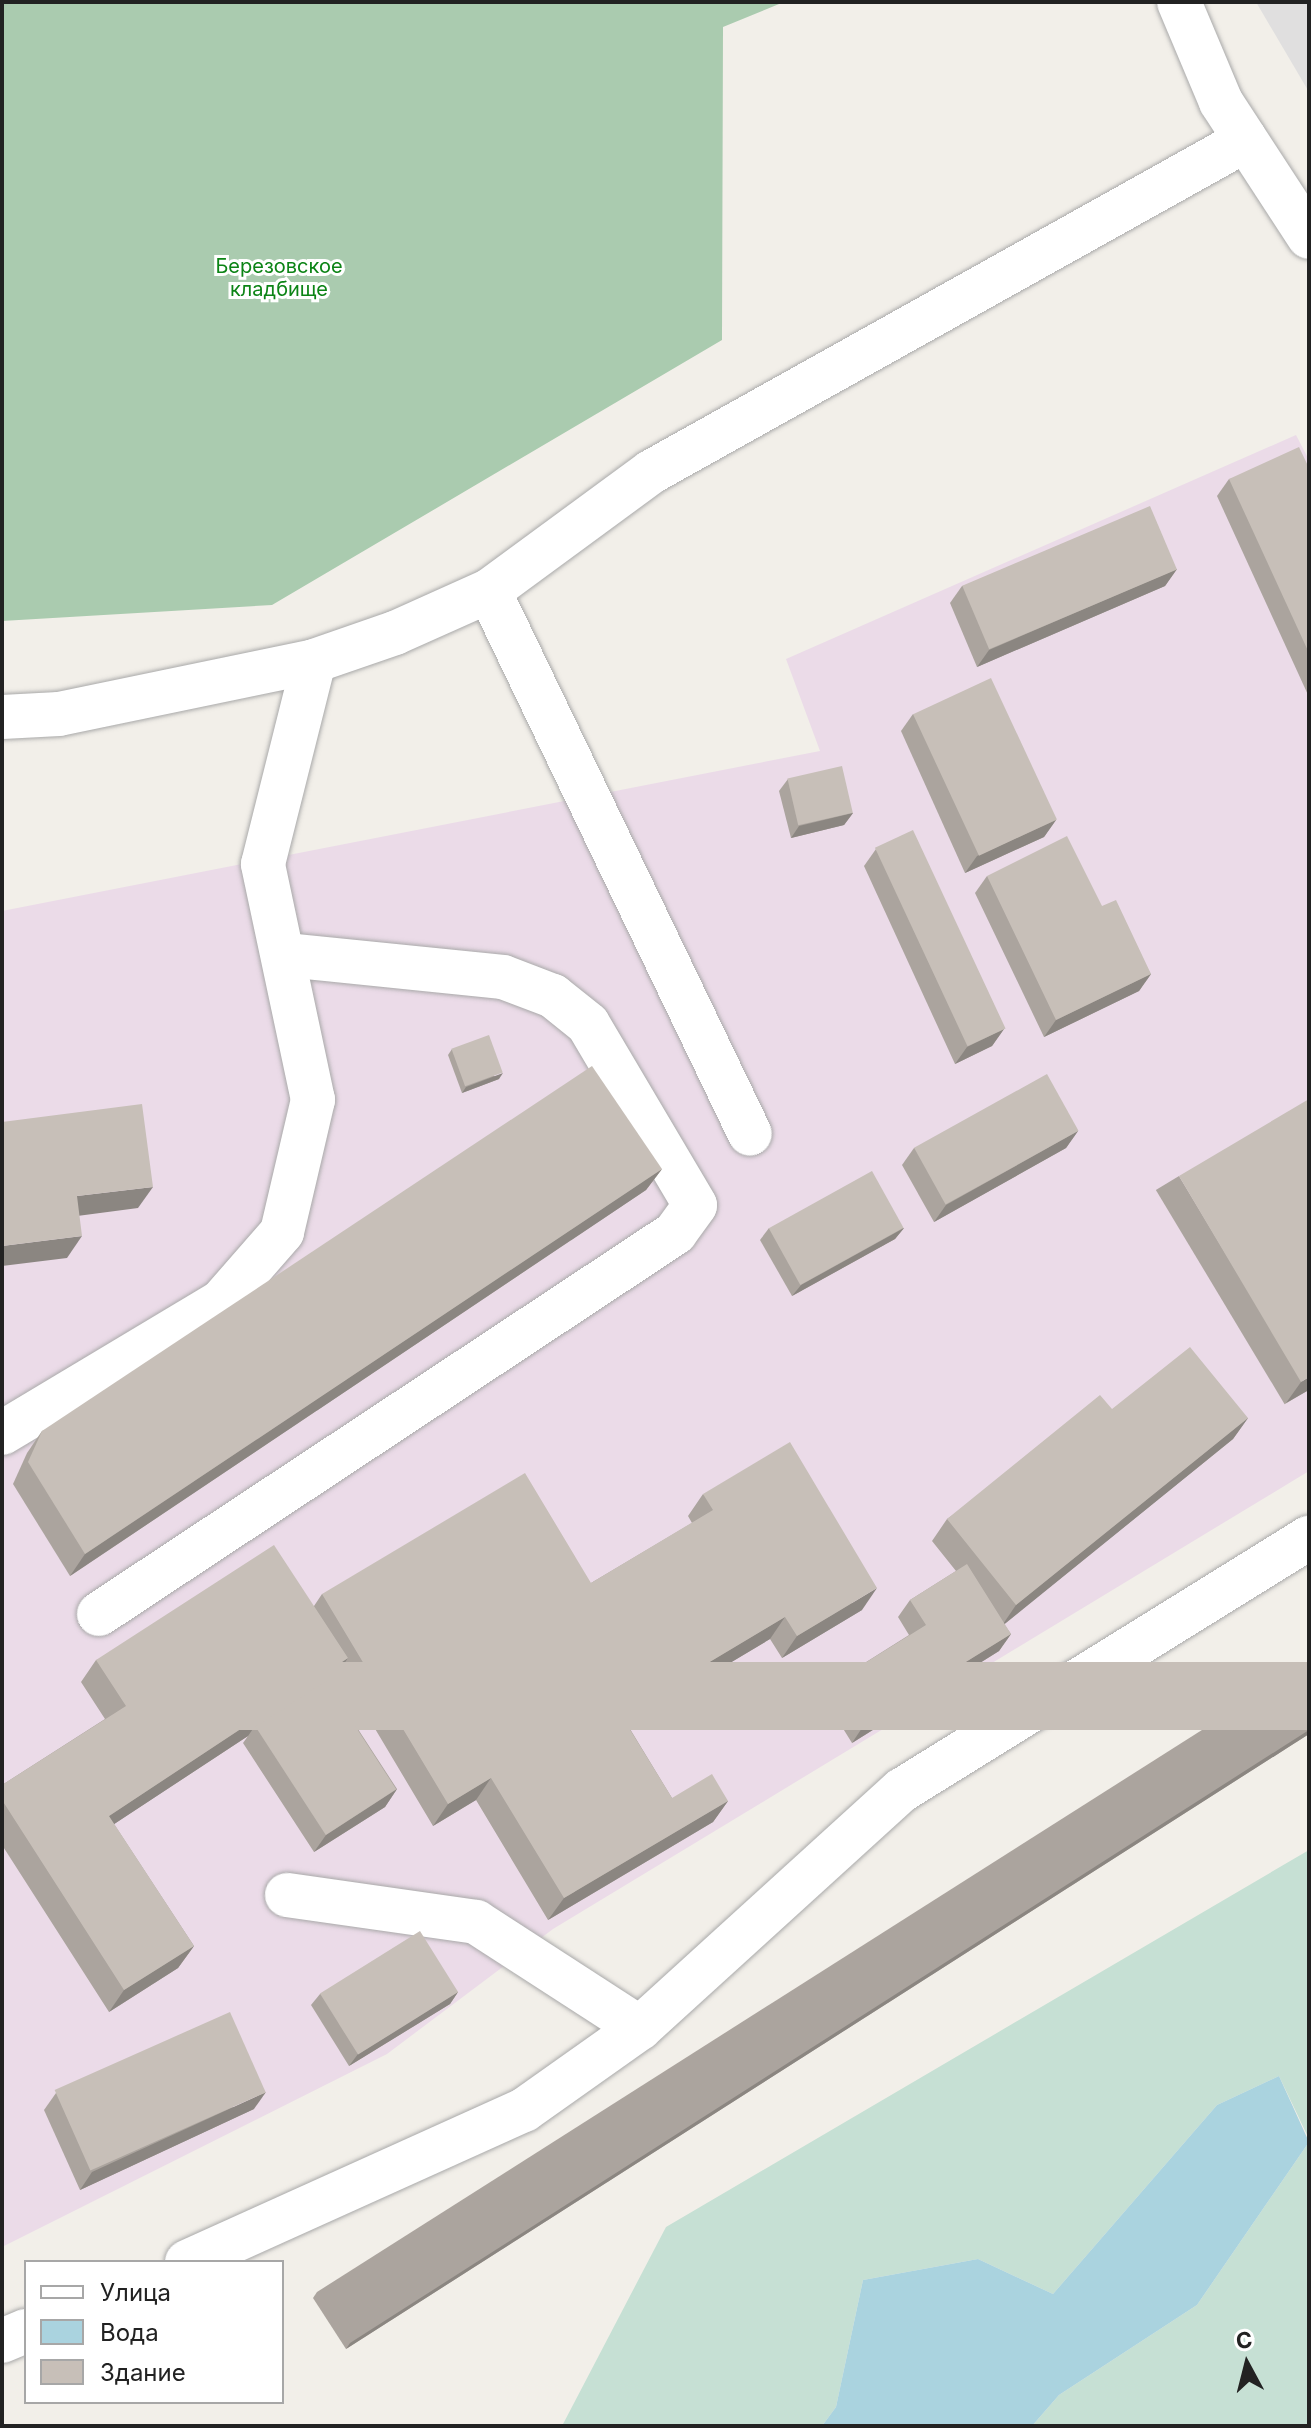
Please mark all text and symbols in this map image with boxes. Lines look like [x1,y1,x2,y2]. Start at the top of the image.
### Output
park label: Березовское кладбище [215,255,343,302]
legend [24,2260,284,2404]
text: Улица [100,2278,171,2307]
text: Вода [100,2318,159,2347]
north arrow [1207,2324,1287,2404]
text: С [1234,2326,1254,2354]
text: Здание [100,2358,186,2387]

